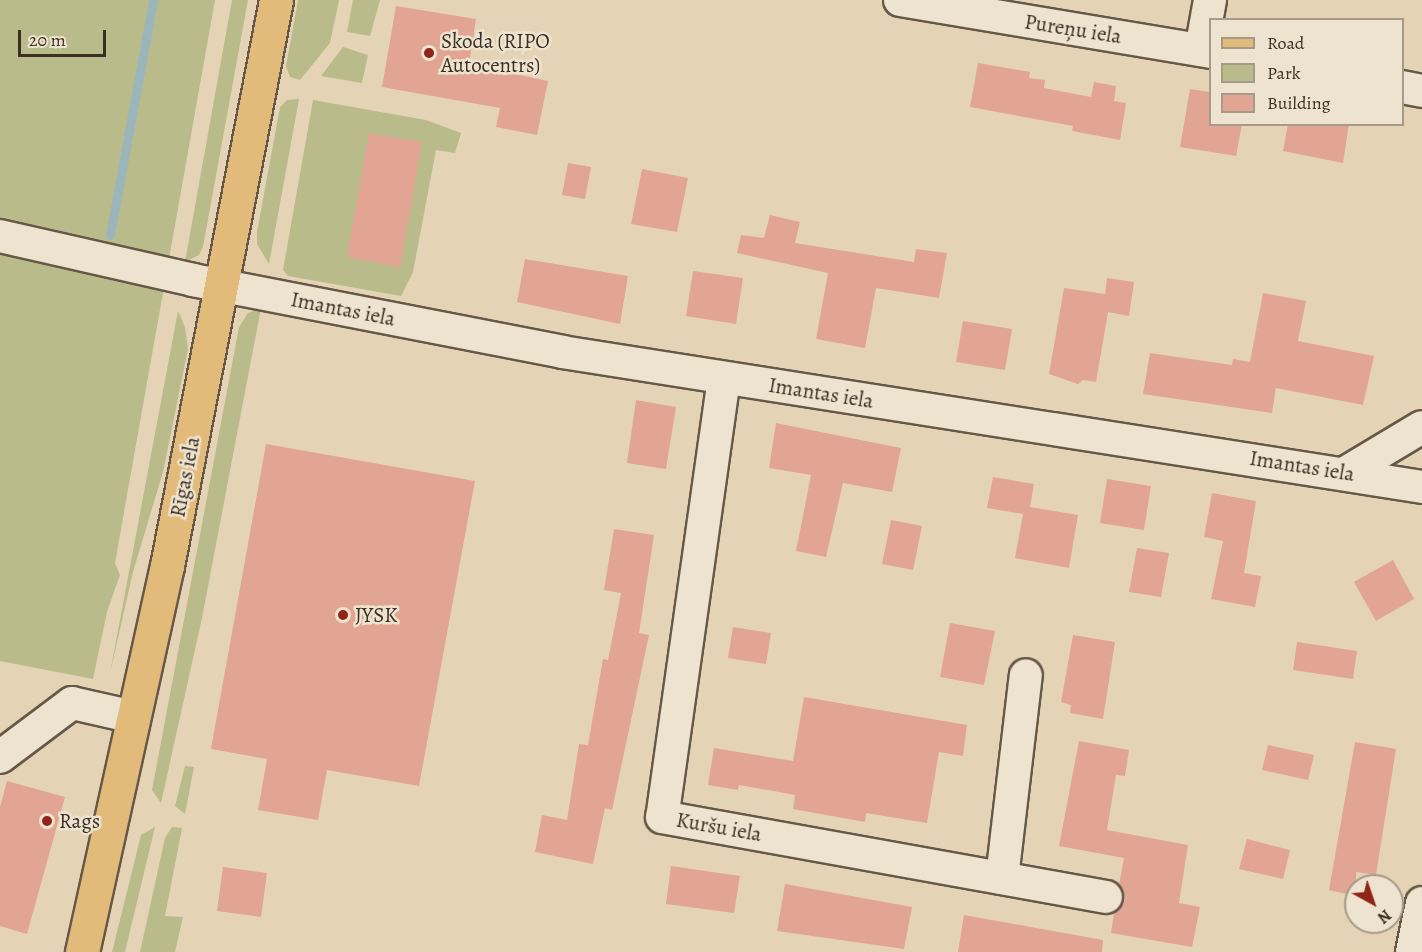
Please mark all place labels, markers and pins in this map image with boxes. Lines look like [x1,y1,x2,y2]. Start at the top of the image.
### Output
place label: Skoda (RIPO Autocentrs) [441,28,550,78]
marker: Skoda (RIPO Autocentrs) [422,46,436,60]
place label: JYSK [355,602,397,628]
marker: JYSK [336,608,350,622]
place label: Rags [59,808,100,834]
marker: Rags [40,814,54,828]

